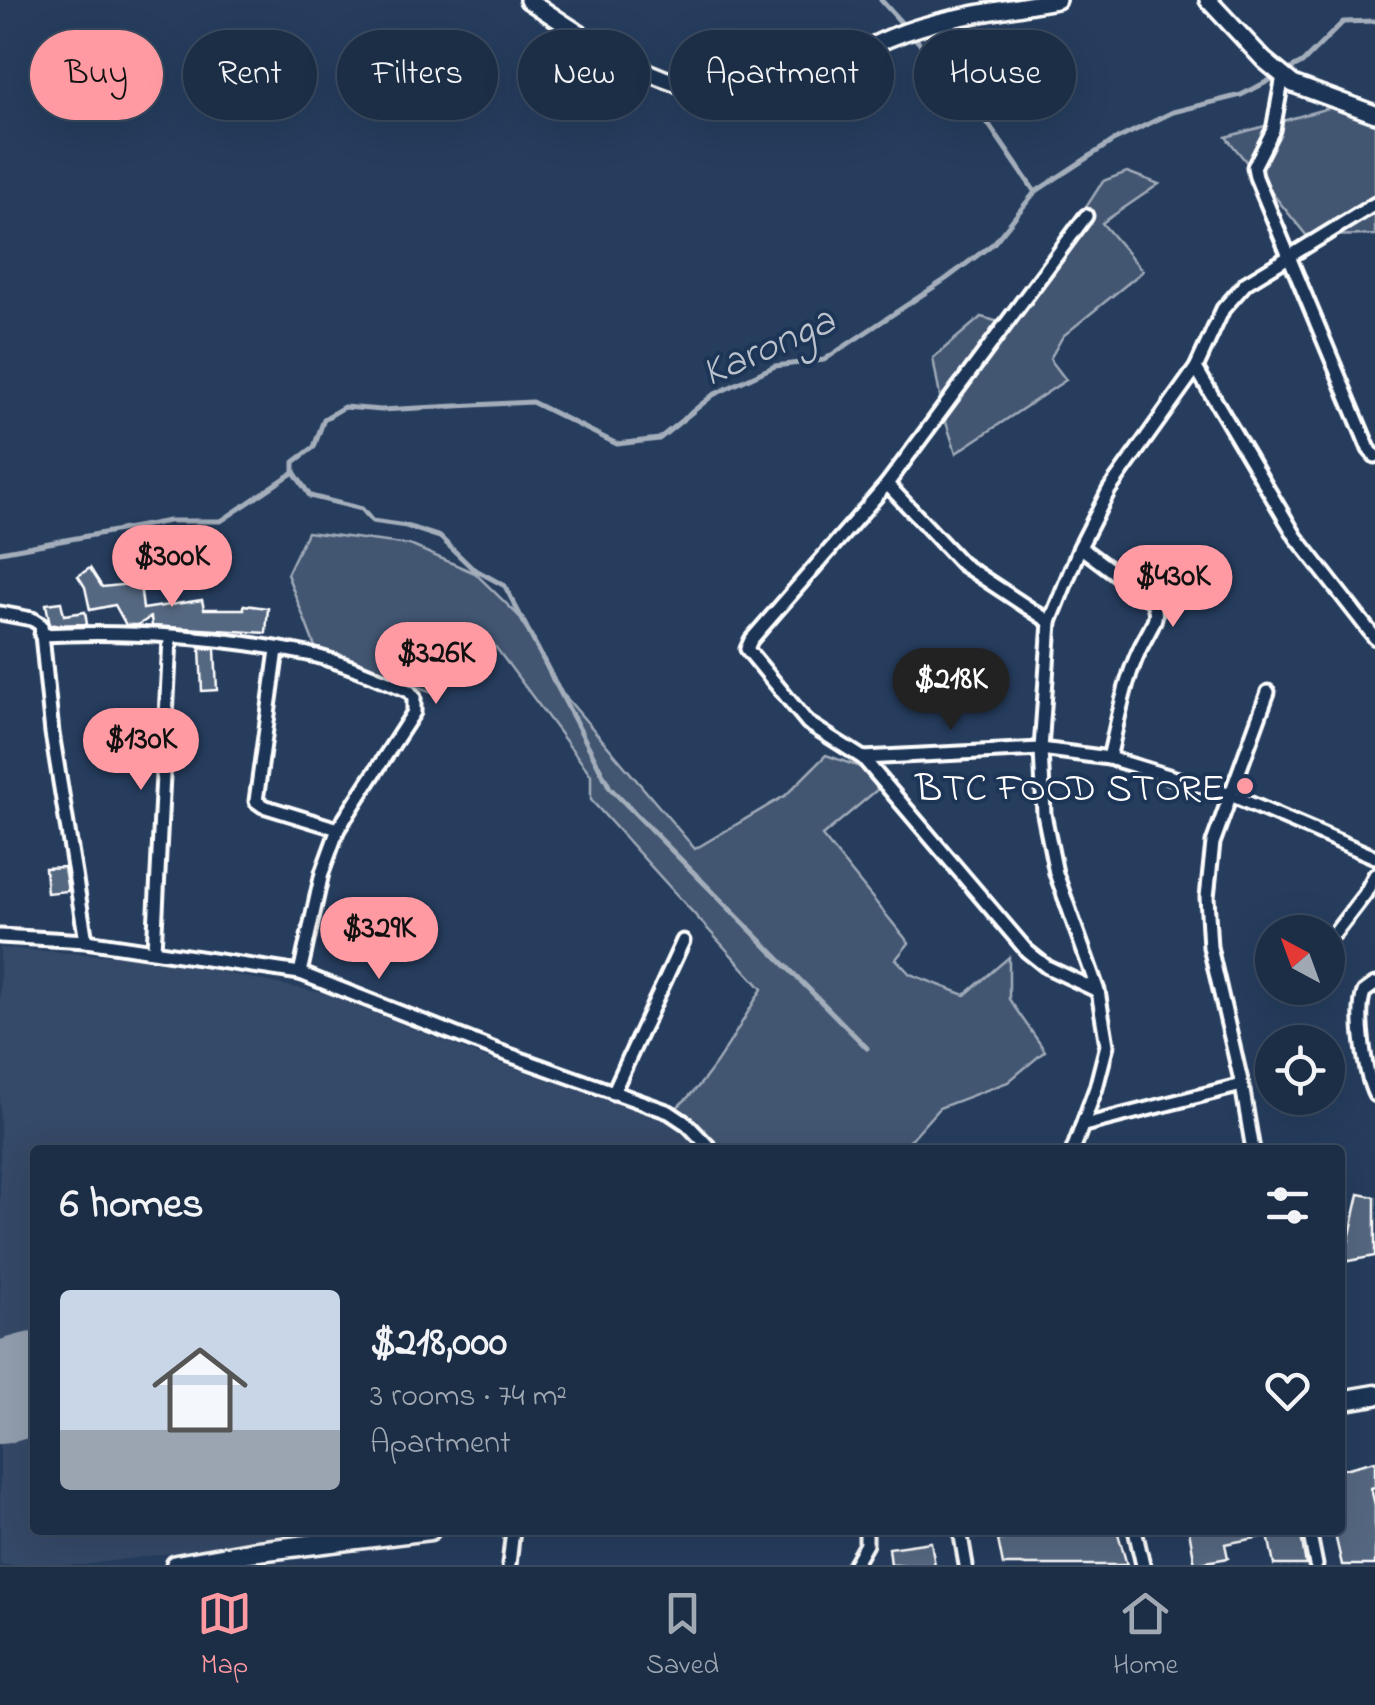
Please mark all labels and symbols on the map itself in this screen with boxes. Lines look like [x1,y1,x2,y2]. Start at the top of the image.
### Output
water label: Karonga [692,291,847,405]
pin: $300K [102,525,242,610]
pin: $430K [1103,545,1243,630]
pin: $326K [366,622,506,707]
pin: $218K [881,648,1021,733]
pin: $130K [71,708,211,793]
place label: BTC FOOD STORE [914,761,1225,820]
marker: BTC FOOD STORE [1234,775,1256,797]
pin: $329K [309,897,449,982]
north arrow [1255,915,1345,1005]

